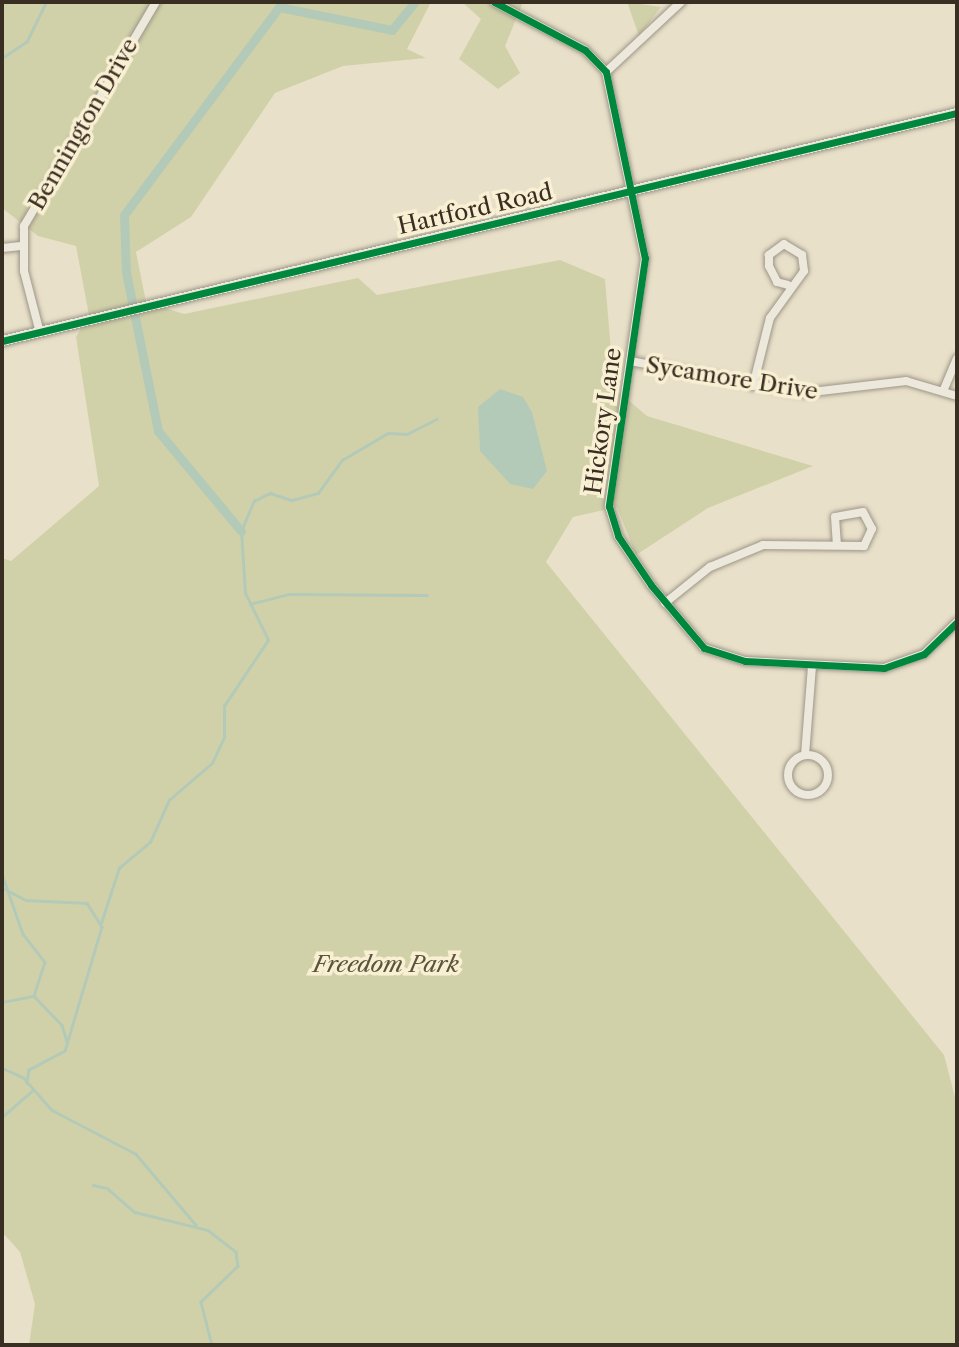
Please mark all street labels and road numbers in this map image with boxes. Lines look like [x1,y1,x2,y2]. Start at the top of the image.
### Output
street label: Bennington Drive [23,33,143,215]
street label: Hartford Road [395,178,555,240]
street label: Hickory Lane [579,346,627,496]
street label: Sycamore Drive [644,351,820,405]

